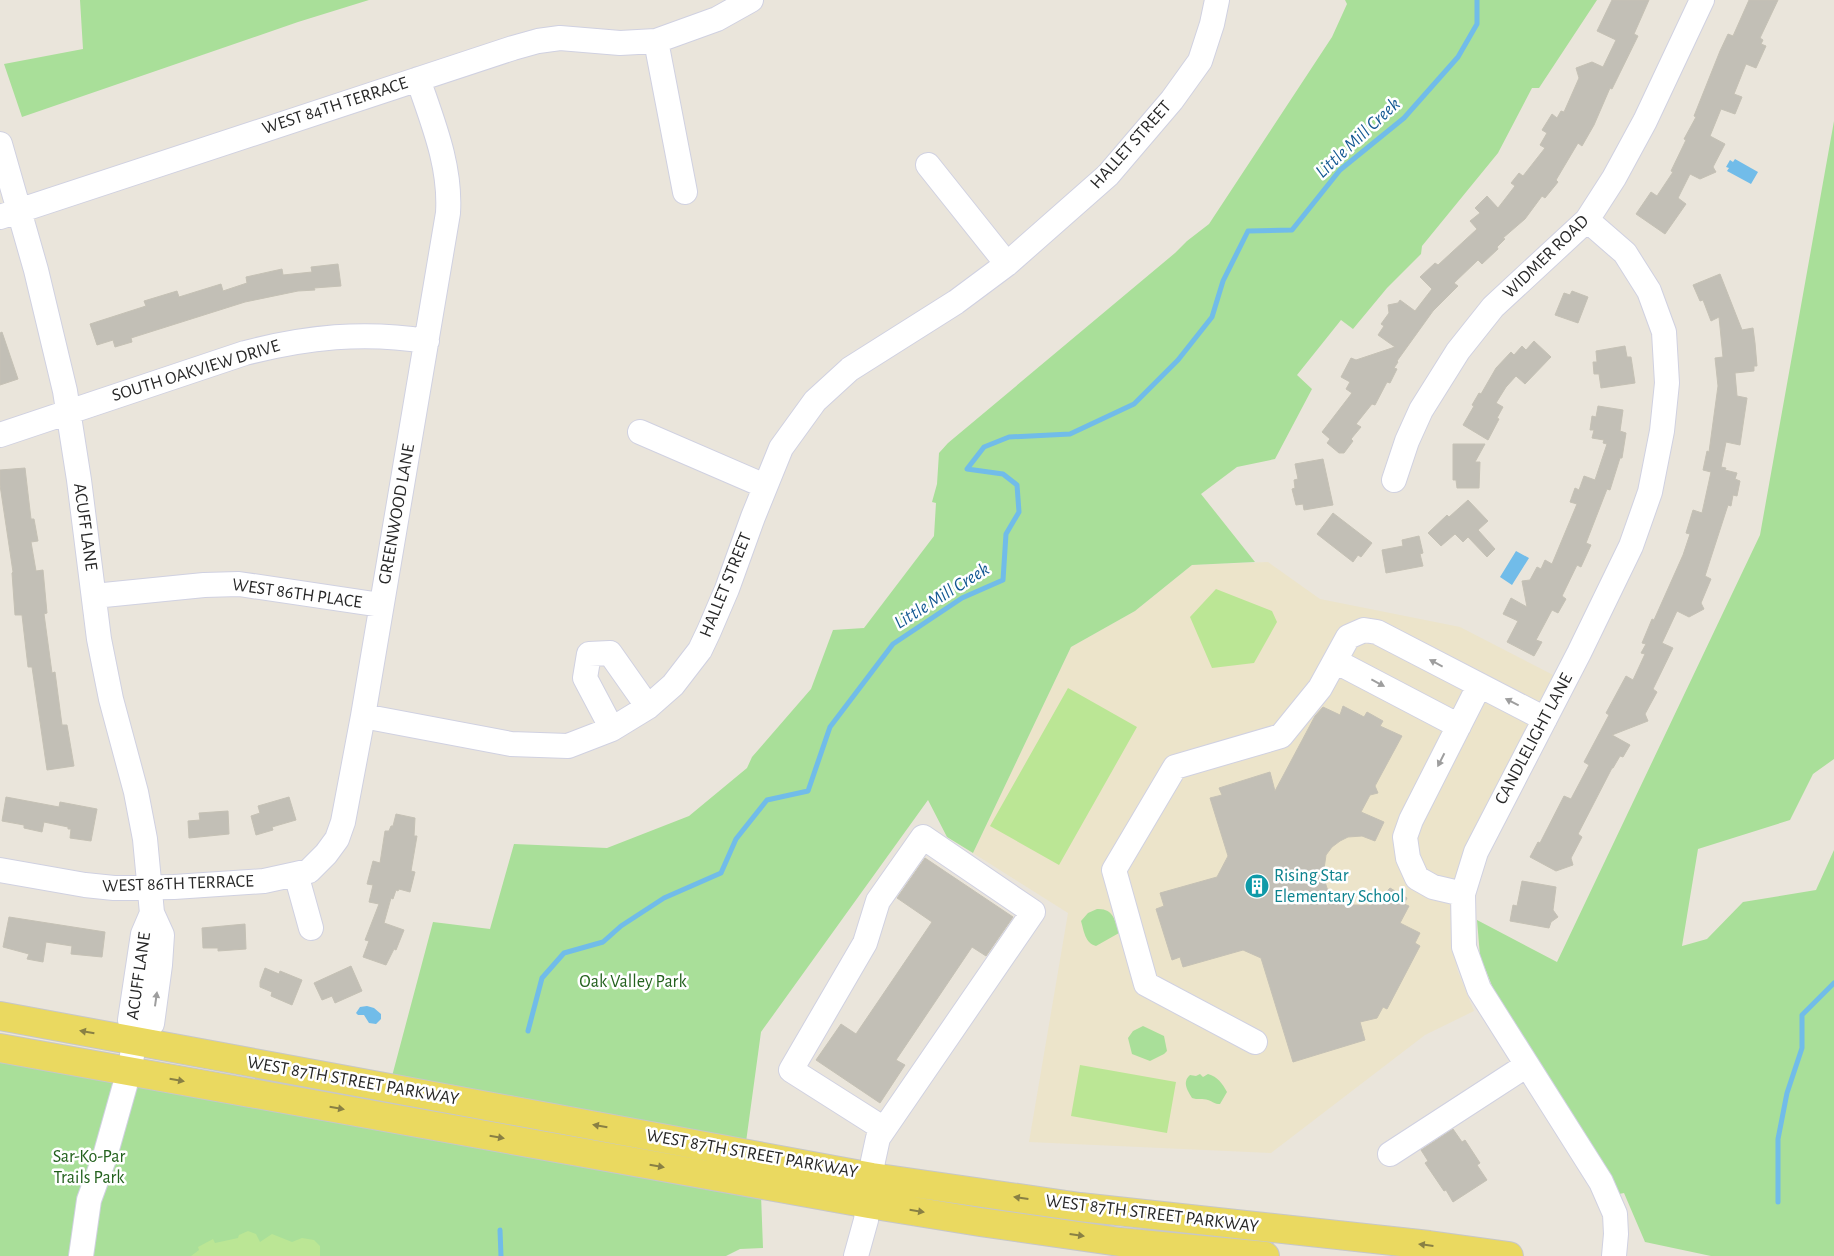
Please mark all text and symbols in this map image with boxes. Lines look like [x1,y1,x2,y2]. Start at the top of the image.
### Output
street label: WEST 84TH TERRACE [260,74,410,138]
water label: Little Mill Creek [1312,94,1404,182]
street label: HALLET STREET [1087,97,1175,192]
street label: WIDMER ROAD [1500,212,1592,302]
street label: SOUTH OAKVIEW DRIVE [110,337,282,405]
street label: GREENWOOD LANE [376,442,418,586]
street label: ACUFF LANE [70,482,100,572]
street label: HALLET STREET [697,530,755,640]
water label: Little Mill Creek [891,559,993,633]
street label: WEST 86TH PLACE [231,576,363,612]
one-way arrow [1429,659,1443,667]
street label: CANDLELIGHT LANE [1492,670,1576,807]
one-way arrow [1371,679,1385,687]
one-way arrow [1505,698,1519,706]
one-way arrow [1437,753,1445,768]
place label: Rising Star Elementary School [1274,867,1405,906]
street label: WEST 86TH TERRACE [102,872,254,896]
building icon: Rising Star Elementary School [1244,873,1270,899]
street label: ACUFF LANE [124,931,154,1021]
park label: Oak Valley Park [579,973,687,991]
one-way arrow [152,991,160,1007]
one-way arrow [79,1027,95,1035]
street label: WEST 87TH STREET PARKWAY [246,1054,461,1109]
one-way arrow [169,1076,185,1084]
one-way arrow [329,1105,345,1113]
one-way arrow [592,1122,608,1130]
street label: WEST 87TH STREET PARKWAY [645,1127,860,1182]
one-way arrow [489,1133,505,1141]
park label: Sar-Ko-Par Trails Park [53,1148,125,1187]
one-way arrow [649,1162,665,1170]
street label: WEST 87TH STREET PARKWAY [1044,1192,1260,1236]
one-way arrow [1013,1194,1029,1202]
one-way arrow [909,1208,925,1216]
one-way arrow [1070,1232,1086,1240]
one-way arrow [1418,1241,1434,1249]

